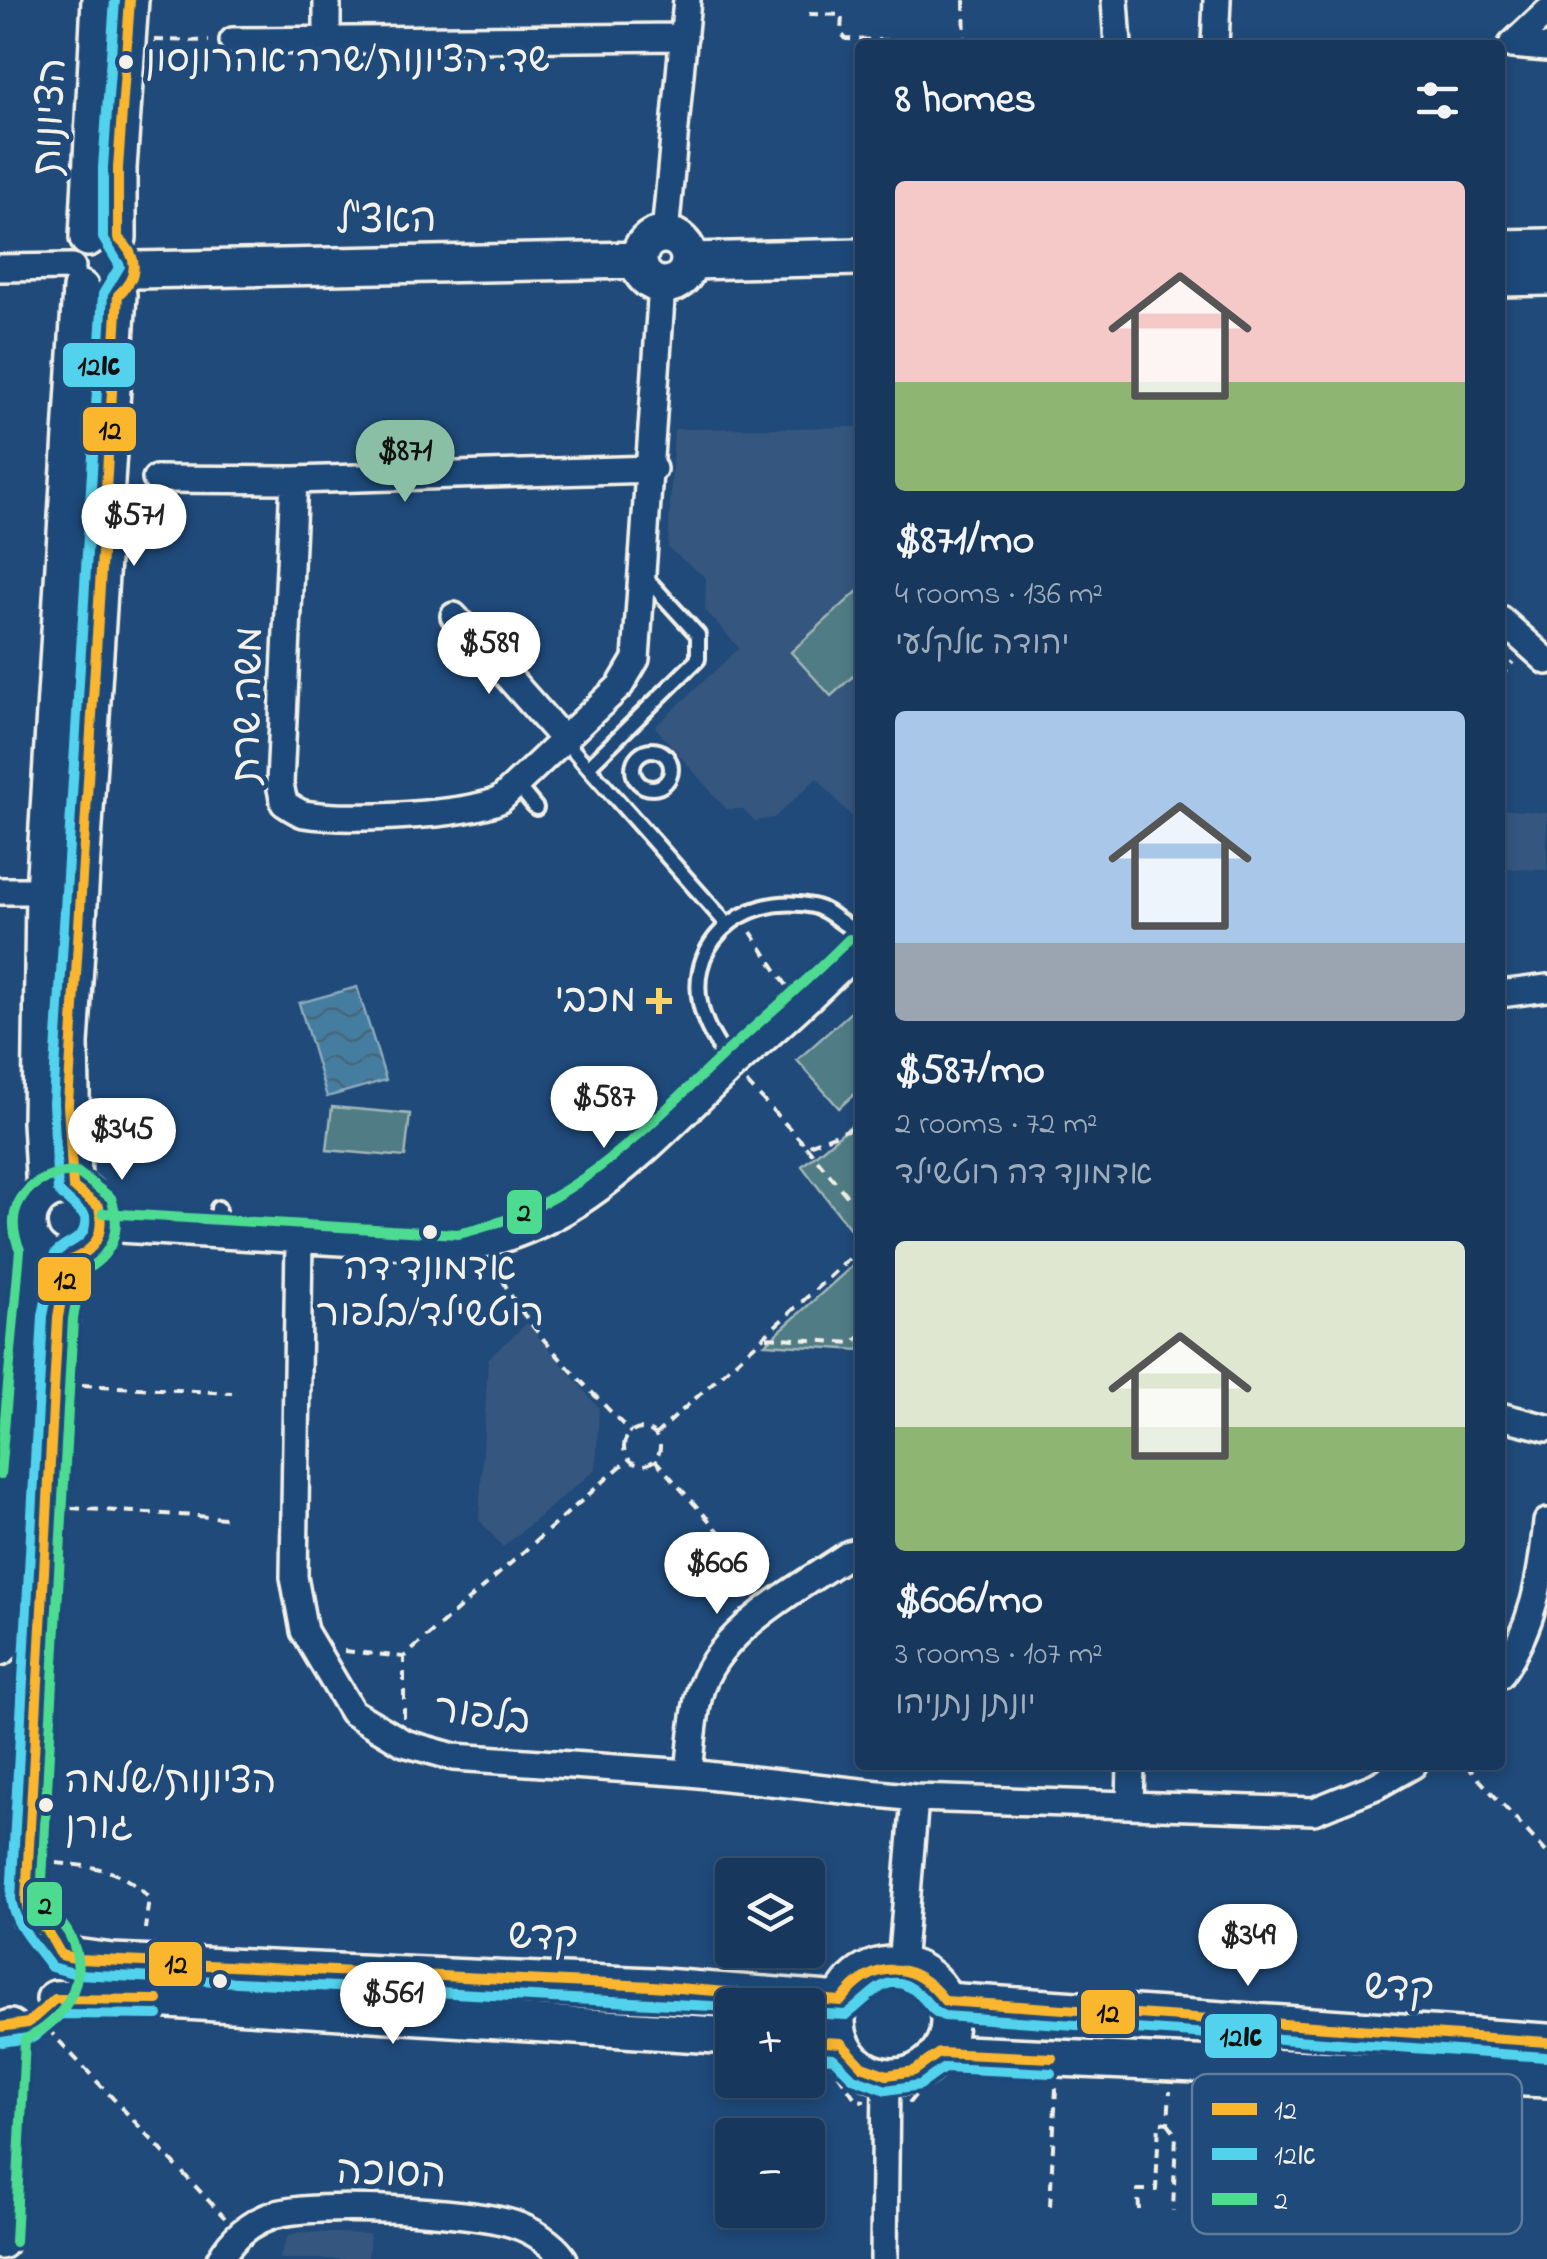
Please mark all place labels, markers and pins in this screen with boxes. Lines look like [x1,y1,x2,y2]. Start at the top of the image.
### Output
place label: שד. הציונות/שרה אהרונסון [145,34,550,90]
marker: שד. הציונות/שרה אהרונסון [116,52,136,72]
pin: $871 [346,420,464,505]
pin: $571 [75,484,193,569]
pin: $589 [430,612,548,697]
place label: מכבי [555,972,636,1031]
marker: מכבי [646,988,672,1014]
pin: $587 [545,1066,663,1151]
pin: $345 [63,1098,181,1183]
marker: אדמונד דה רוטשילד/בלפור [420,1222,440,1242]
place label: אדמונד דה רוטשילד/בלפור [316,1242,544,1344]
pin: $606 [658,1532,776,1617]
place label: הציונות/שלמה גורן [65,1755,277,1857]
marker: הציונות/שלמה גורן [36,1795,56,1815]
pin: $349 [1189,1904,1307,1989]
pin: $561 [334,1962,452,2047]
unlabelled marker [210,1971,230,1991]

